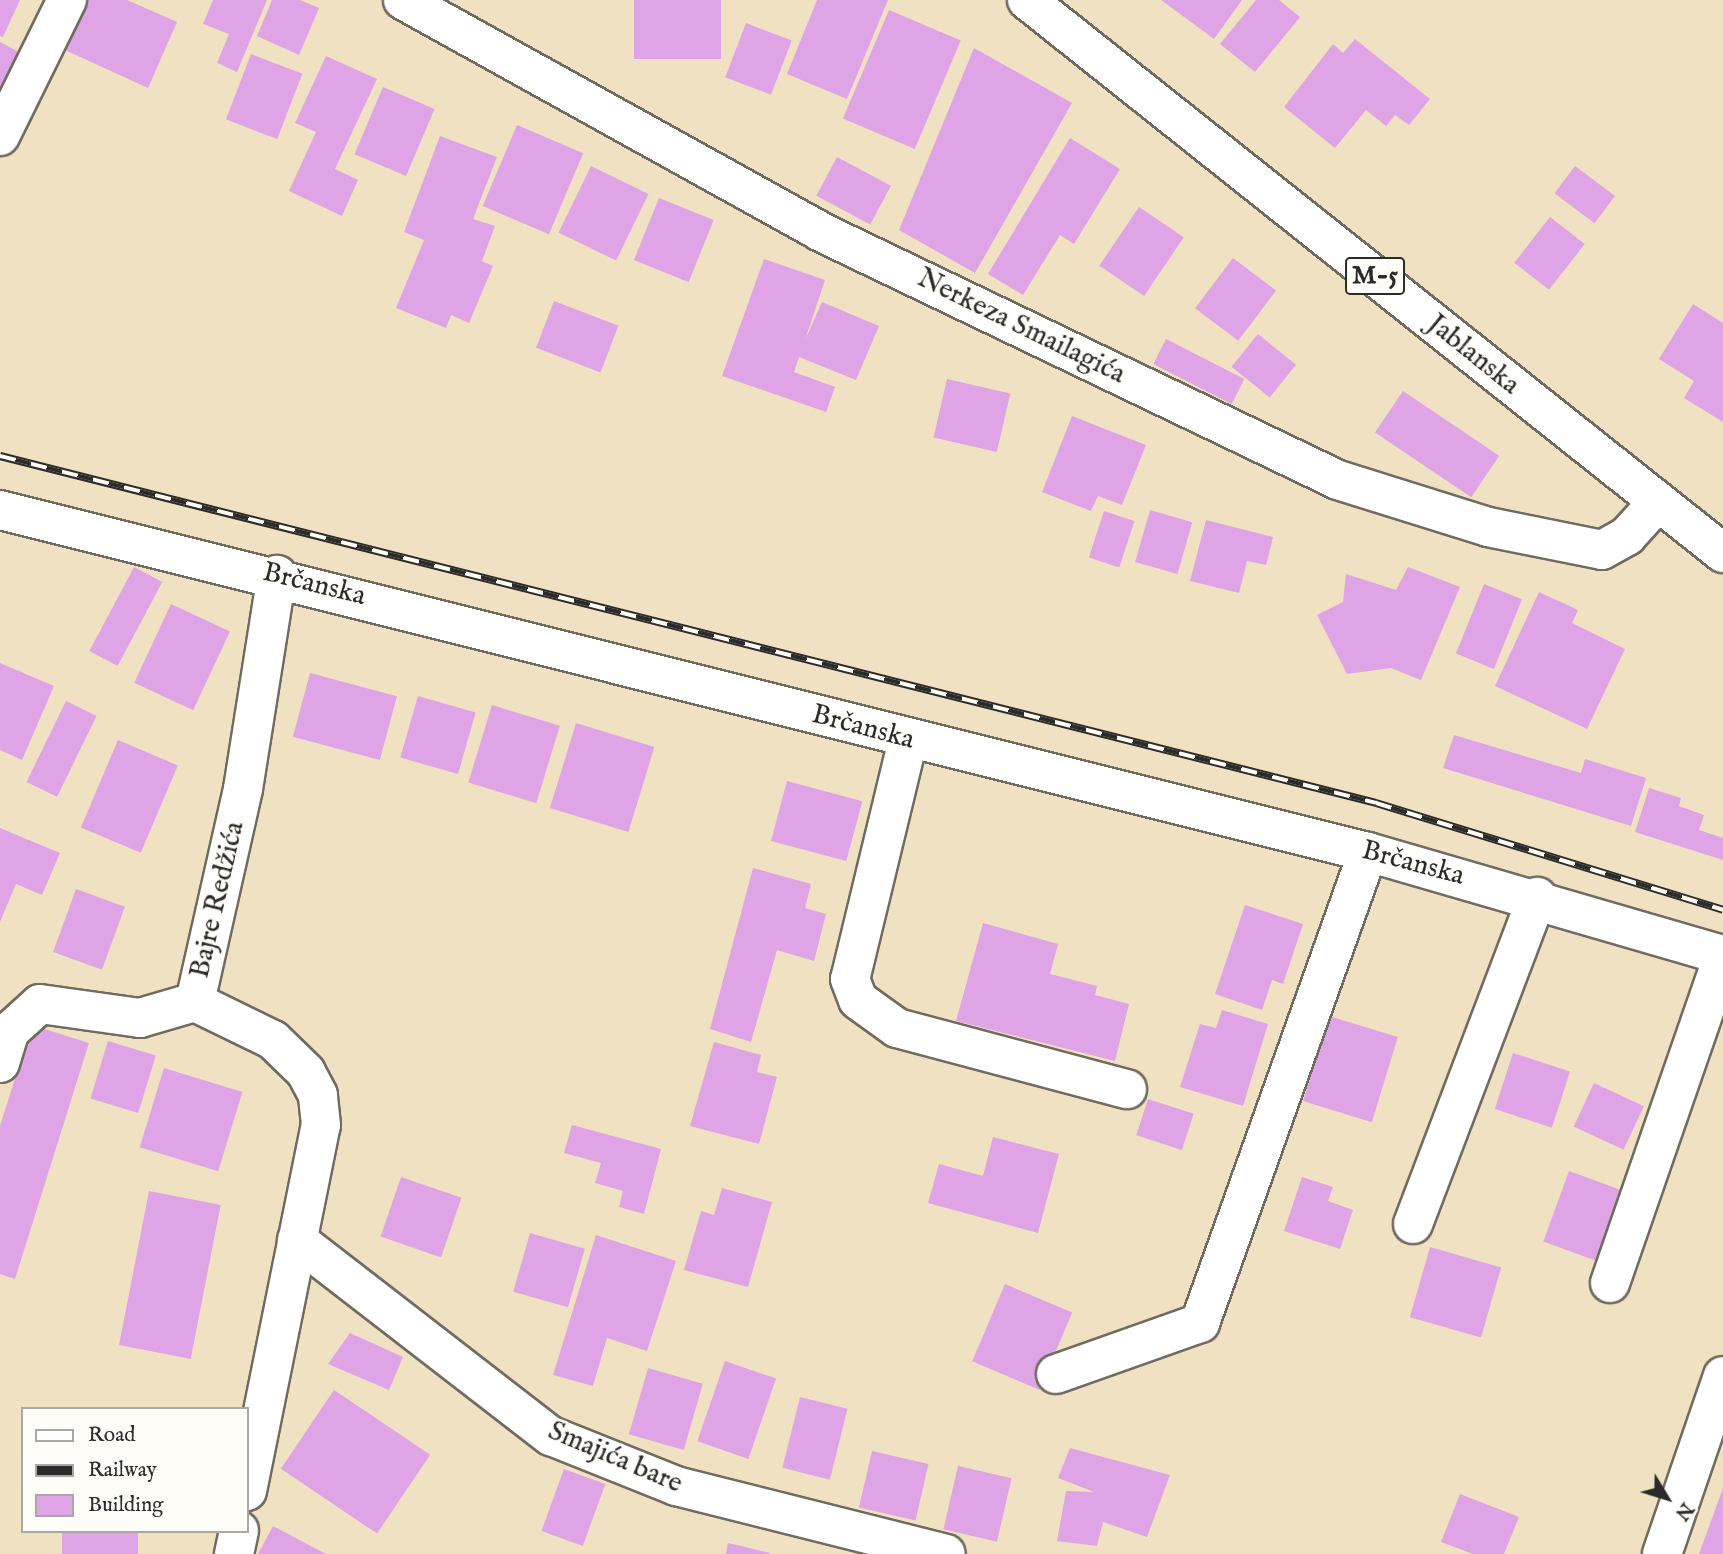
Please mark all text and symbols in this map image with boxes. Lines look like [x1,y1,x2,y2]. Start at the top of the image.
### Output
road number: M-5 [1344,254,1406,298]
street label: Nerkeza Smailagića [911,262,1131,392]
street label: Jablanska [1420,308,1526,402]
street label: Brčanska [259,556,369,614]
street label: Brčanska [808,698,918,758]
street label: Bajre Redžića [184,818,252,982]
street label: Brčanska [1358,834,1468,894]
legend [21,1407,248,1533]
street label: Smajića bare [543,1415,687,1501]
text: Road [88,1422,135,1449]
text: Railway [88,1457,157,1484]
north arrow [1632,1463,1702,1533]
text: Building [88,1492,163,1519]
text: N [1669,1497,1698,1525]

